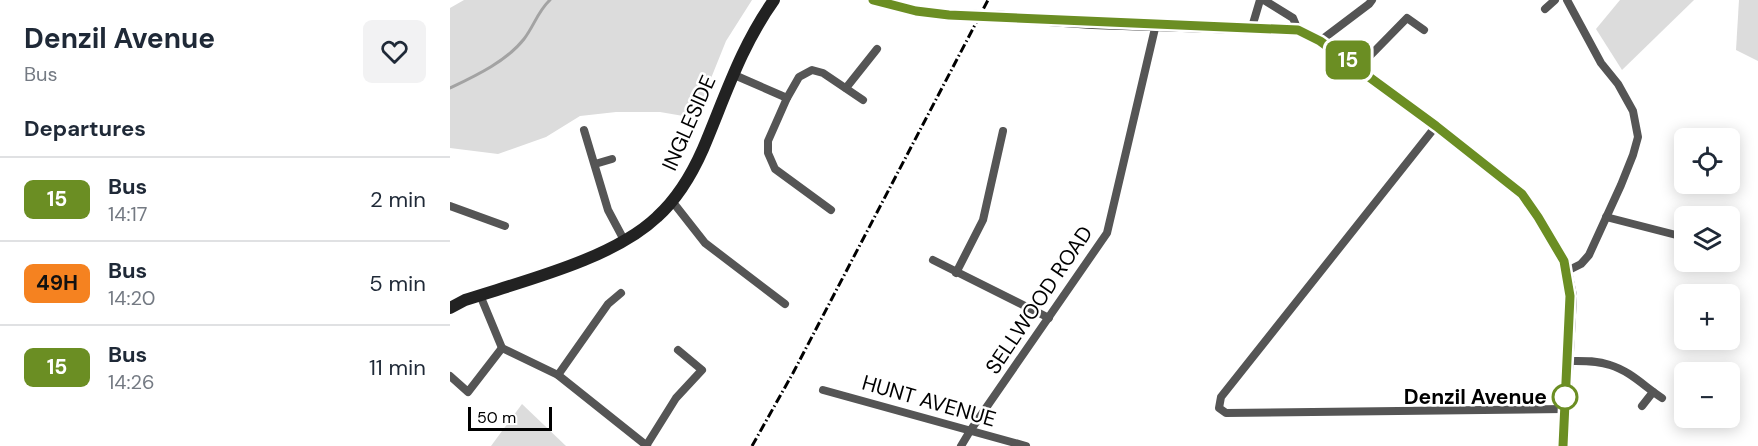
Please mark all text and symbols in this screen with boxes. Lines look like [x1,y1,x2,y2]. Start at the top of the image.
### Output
text: Denzil Avenue [24,20,215,57]
button: heart [363,20,426,83]
line badge: 15 [1321,40,1375,80]
text: 15 [1338,46,1358,74]
text: Bus [24,61,58,87]
street label: INGLESIDE [656,71,722,175]
text: Departures [24,114,146,143]
map controls [1674,128,1740,428]
button: locate [1674,128,1740,194]
text: Bus [108,172,147,201]
text: 15 [47,185,67,213]
text: 2 min [370,185,426,214]
text: 14:17 [108,201,147,227]
button: layers [1674,206,1740,272]
street label: SELLWOOD ROAD [979,220,1099,380]
text: Bus [108,256,147,285]
text: 49H [36,269,78,297]
text: 5 min [369,269,426,298]
button: + [1674,284,1740,350]
text: 14:20 [108,285,155,311]
text: Bus [108,340,147,369]
text: 15 [47,353,67,381]
text: 11 min [369,353,426,382]
button: − [1674,362,1740,428]
text: 14:26 [108,369,155,395]
street label: HUNT AVENUE [859,369,999,433]
place label: Denzil Avenue [1404,383,1547,411]
marker: Denzil Avenue [1552,384,1578,410]
scale bar [468,404,552,432]
text: 50 m [477,407,516,428]

